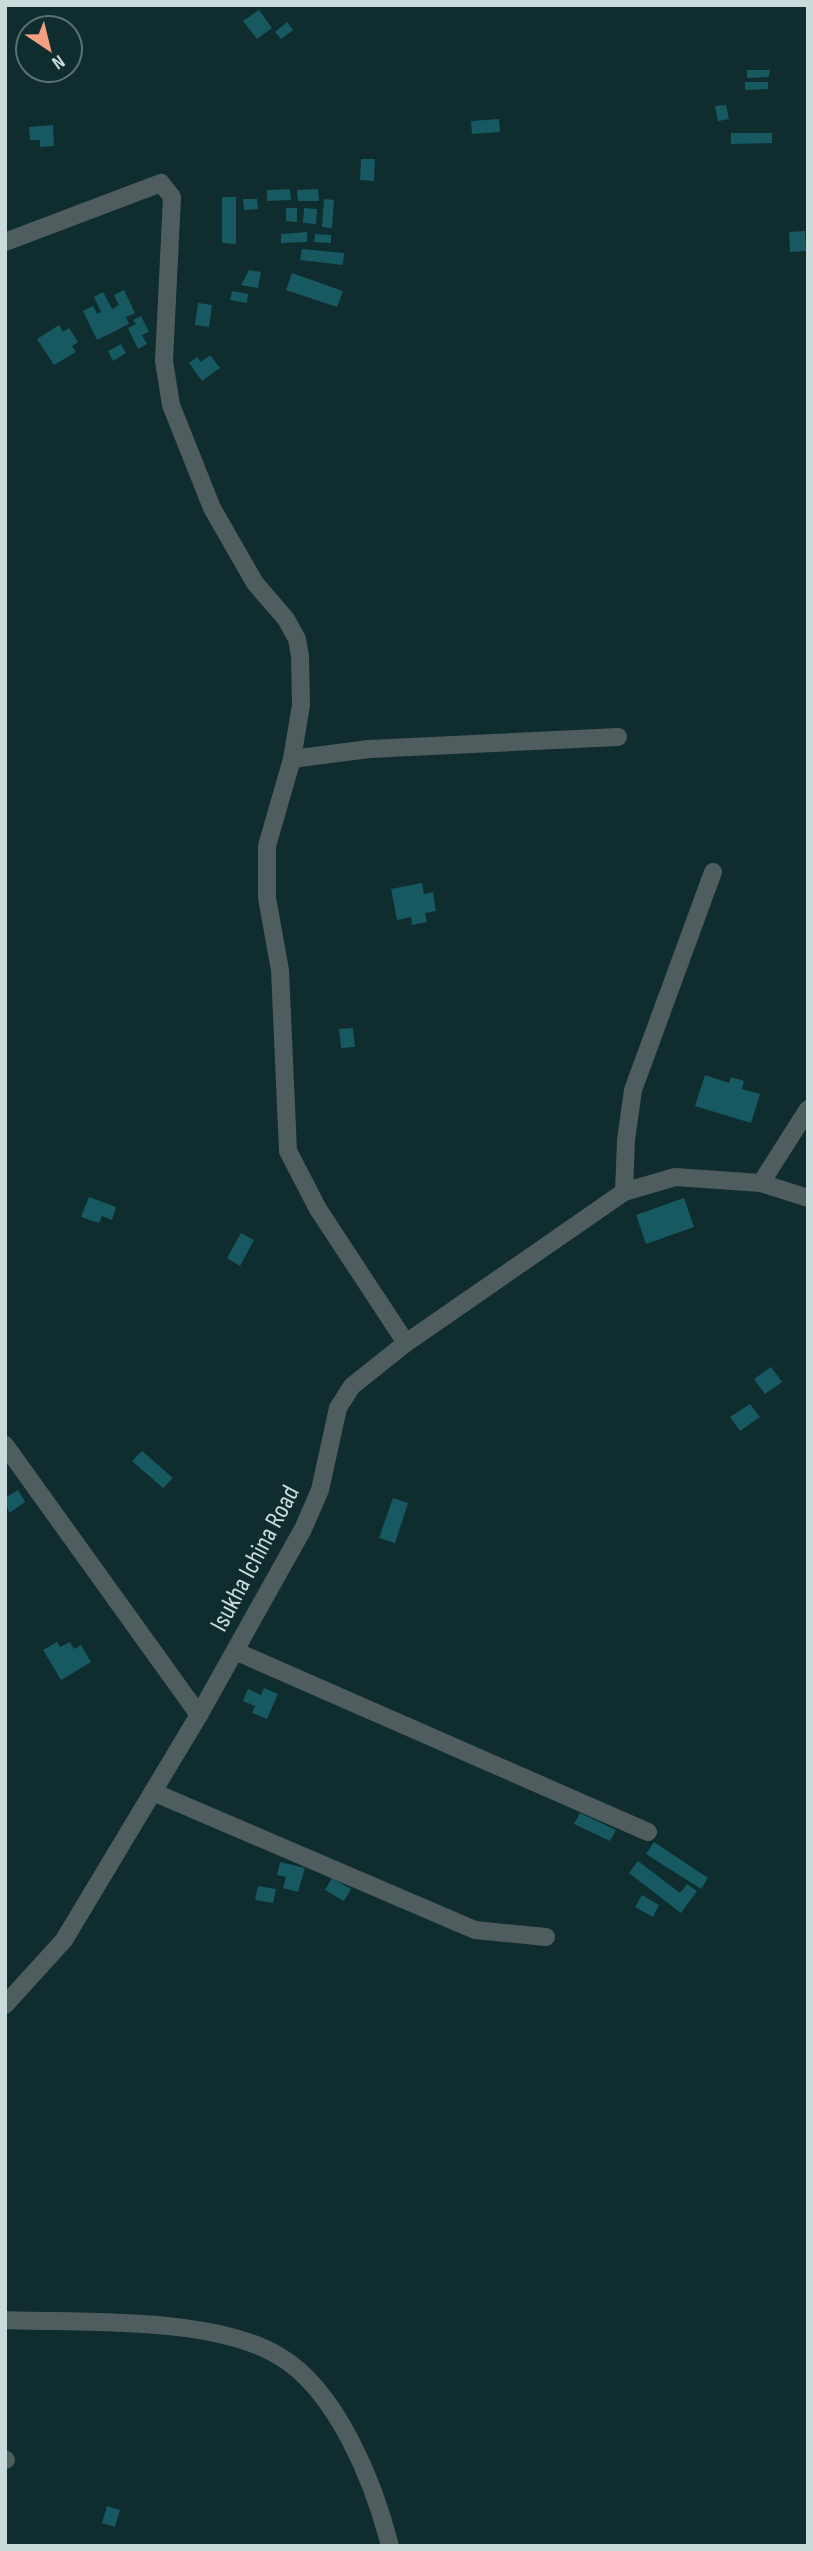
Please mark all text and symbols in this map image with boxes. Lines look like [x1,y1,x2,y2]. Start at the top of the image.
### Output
north arrow [14,14,84,84]
text: N [47,49,69,74]
street label: Isukha Ichina Road [204,1480,307,1637]

